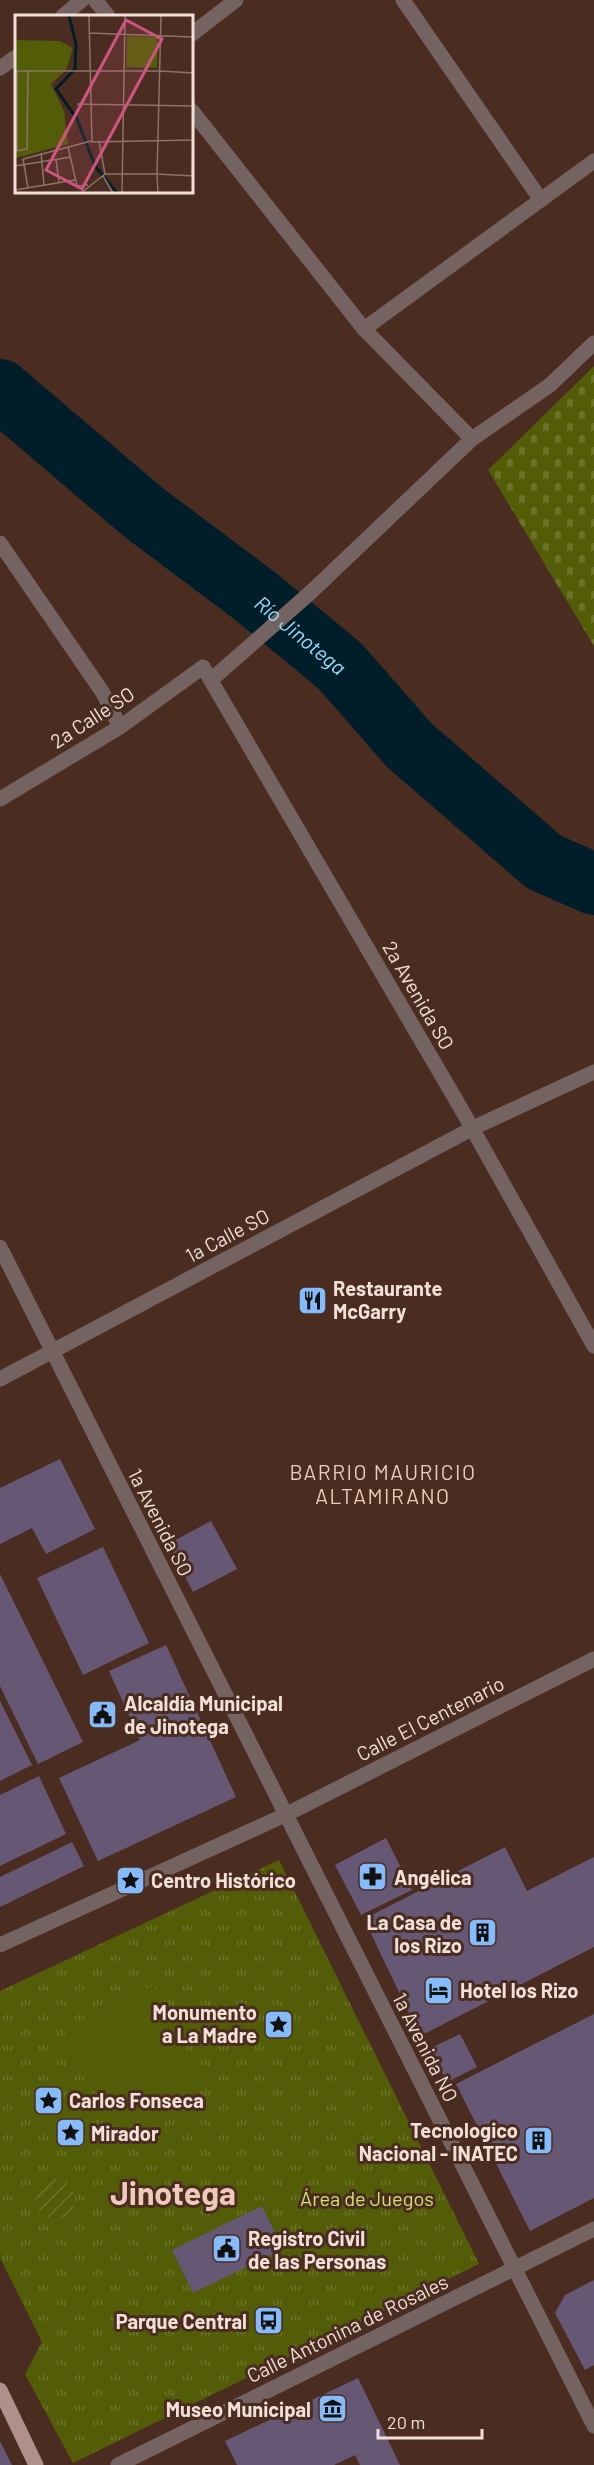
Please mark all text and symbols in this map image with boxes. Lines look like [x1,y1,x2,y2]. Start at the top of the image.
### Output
inset map [15,15,194,194]
water label: Río Jinotega [251,589,352,679]
street label: 2a Calle SO [46,681,138,753]
street label: 2a Avenida SO [378,936,460,1054]
street label: 1a Calle SO [181,1203,273,1267]
place label: Restaurante McGarry [333,1276,442,1323]
restaurant icon: Restaurante McGarry [296,1284,328,1316]
district label: BARRIO MAURICIO ALTAMIRANO [289,1459,477,1508]
street label: 1a Avenida SO [124,1464,198,1580]
street label: Calle El Centenario [352,1670,508,1766]
place label: Alcaldía Municipal de Jinotega [124,1691,283,1738]
public building icon: Alcaldía Municipal de Jinotega [87,1699,119,1731]
pharmacy icon: Angélica [357,1861,389,1893]
place icon: Centro Histórico [114,1864,146,1896]
place label: Angélica [394,1865,472,1889]
place label: Centro Histórico [151,1868,296,1892]
place label: La Casa de los Rizo [367,1910,462,1957]
building icon: La Casa de los Rizo [467,1917,499,1949]
hotel icon: Hotel los Rizo [423,1974,455,2006]
place label: Hotel los Rizo [460,1978,578,2002]
street label: 1a Avenida NO [388,1988,464,2106]
place label: Monumento a La Madre [153,2000,257,2047]
place icon: Monumento a La Madre [262,2008,294,2040]
place icon: Carlos Fonseca [32,2084,64,2116]
place label: Carlos Fonseca [69,2088,204,2112]
place icon: Mirador [54,2117,86,2149]
place label: Tecnologico Nacional - INATEC [359,2118,518,2165]
place label: Mirador [91,2121,159,2145]
building icon: Tecnologico Nacional - INATEC [523,2125,555,2157]
district label: Jinotega [110,2173,236,2211]
park label: Área de Juegos [300,2186,434,2210]
place label: Registro Civil de las Personas [248,2226,386,2273]
public building icon: Registro Civil de las Personas [211,2233,243,2265]
street label: Calle Antonina de Rosales [242,2269,452,2387]
bus stop icon: Parque Central [252,2305,284,2337]
place label: Parque Central [116,2309,247,2333]
museum icon: Museo Municipal [316,2393,348,2425]
place label: Museo Municipal [166,2397,311,2421]
scale bar [378,2402,482,2440]
text: 20 m [387,2411,425,2433]

